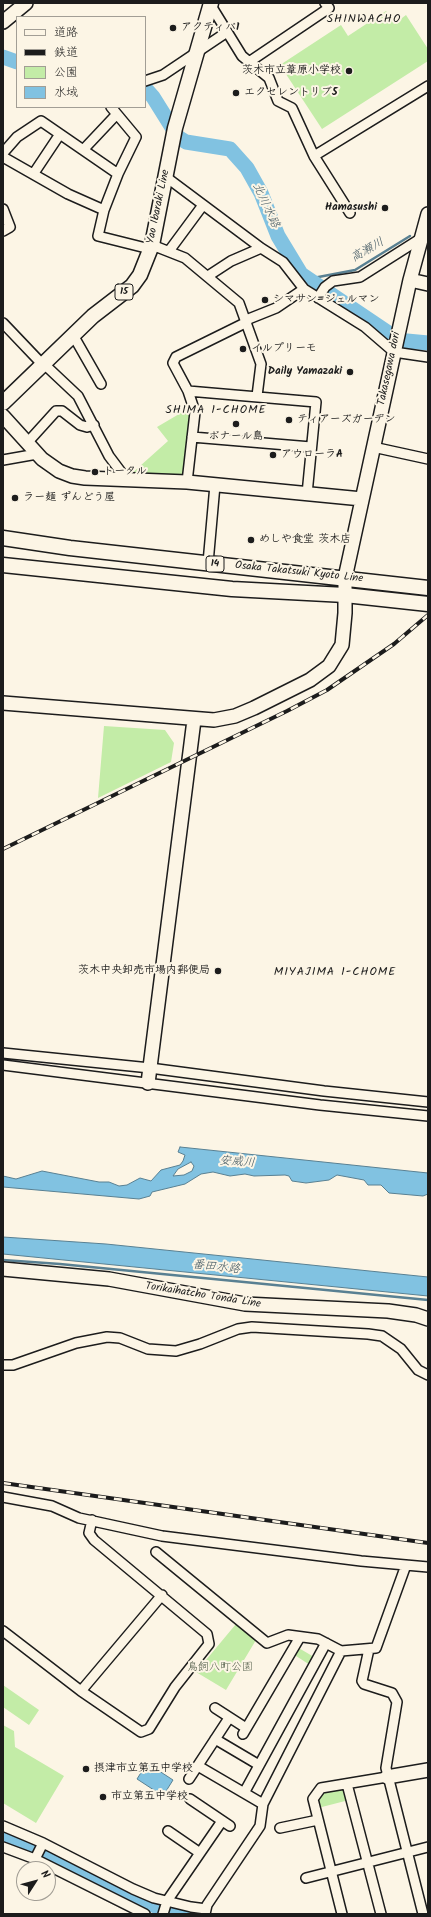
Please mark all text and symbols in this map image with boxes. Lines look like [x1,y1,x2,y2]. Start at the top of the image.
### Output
district label: SHINWACHO [327,13,401,27]
legend [16,16,146,108]
place label: アクティバ1 [181,21,239,35]
text: 道路 [54,23,78,42]
marker: アクティバ1 [168,23,178,33]
text: 鉄道 [54,43,78,62]
text: 公園 [54,63,78,82]
place label: 茨木市立葦原小学校 [242,64,341,78]
marker: 茨木市立葦原小学校 [344,66,354,76]
text: 水域 [54,83,78,102]
place label: エクセレントリブ5 [244,86,338,100]
marker: エクセレントリブ5 [231,88,241,98]
street label: Yao Ibaraki Line [145,169,173,245]
water label: 北川水路 [248,181,282,231]
place label: Hamasushi [325,201,377,215]
marker: Hamasushi [380,203,390,213]
water label: 高瀬川 [349,236,387,266]
road number: 15 [115,284,133,300]
place label: シマサン=ジェルマン [273,293,379,307]
marker: シマサン=ジェルマン [260,295,270,305]
street label: Takasegawa dori [376,331,404,407]
place label: イルプリーモ [251,342,317,356]
marker: イルプリーモ [238,344,248,354]
place label: Daily Yamazaki [268,365,342,379]
marker: Daily Yamazaki [345,367,355,377]
district label: SHIMA 1-CHOME [165,404,267,418]
place label: ティアーズガーデン [297,413,396,427]
marker: ティアーズガーデン [284,415,294,425]
marker: ボナール島 [231,419,241,429]
place label: ボナール島 [209,430,263,444]
place label: アウローラA [281,448,343,462]
marker: アウローラA [268,450,278,460]
place label: トータル [103,465,147,479]
marker: トータル [90,467,100,477]
place label: ラー麺 ずんどう屋 [23,491,115,505]
marker: ラー麺 ずんどう屋 [10,493,20,503]
place label: めしや食堂 茨木店 [259,533,351,547]
marker: めしや食堂 茨木店 [246,535,256,545]
road number: 14 [206,556,224,572]
street label: Osaka Takatsuki Kyoto Line [234,560,364,586]
place label: 茨木中央卸売市場内郵便局 [78,964,210,978]
marker: 茨木中央卸売市場内郵便局 [213,966,223,976]
district label: MIYAJIMA 1-CHOME [274,966,396,980]
water label: 安威川 [219,1155,255,1171]
water label: 番田水路 [191,1258,241,1278]
street label: Torikaihatcho Tonda Line [144,1280,262,1312]
park label: 鳥飼八町公園 [187,1661,253,1675]
place label: 摂津市立第五中学校 [94,1762,193,1776]
marker: 摂津市立第五中学校 [81,1764,91,1774]
place label: 市立第五中学校 [111,1790,188,1804]
marker: 市立第五中学校 [98,1792,108,1802]
north arrow [16,1861,56,1901]
text: N [36,1866,54,1883]

